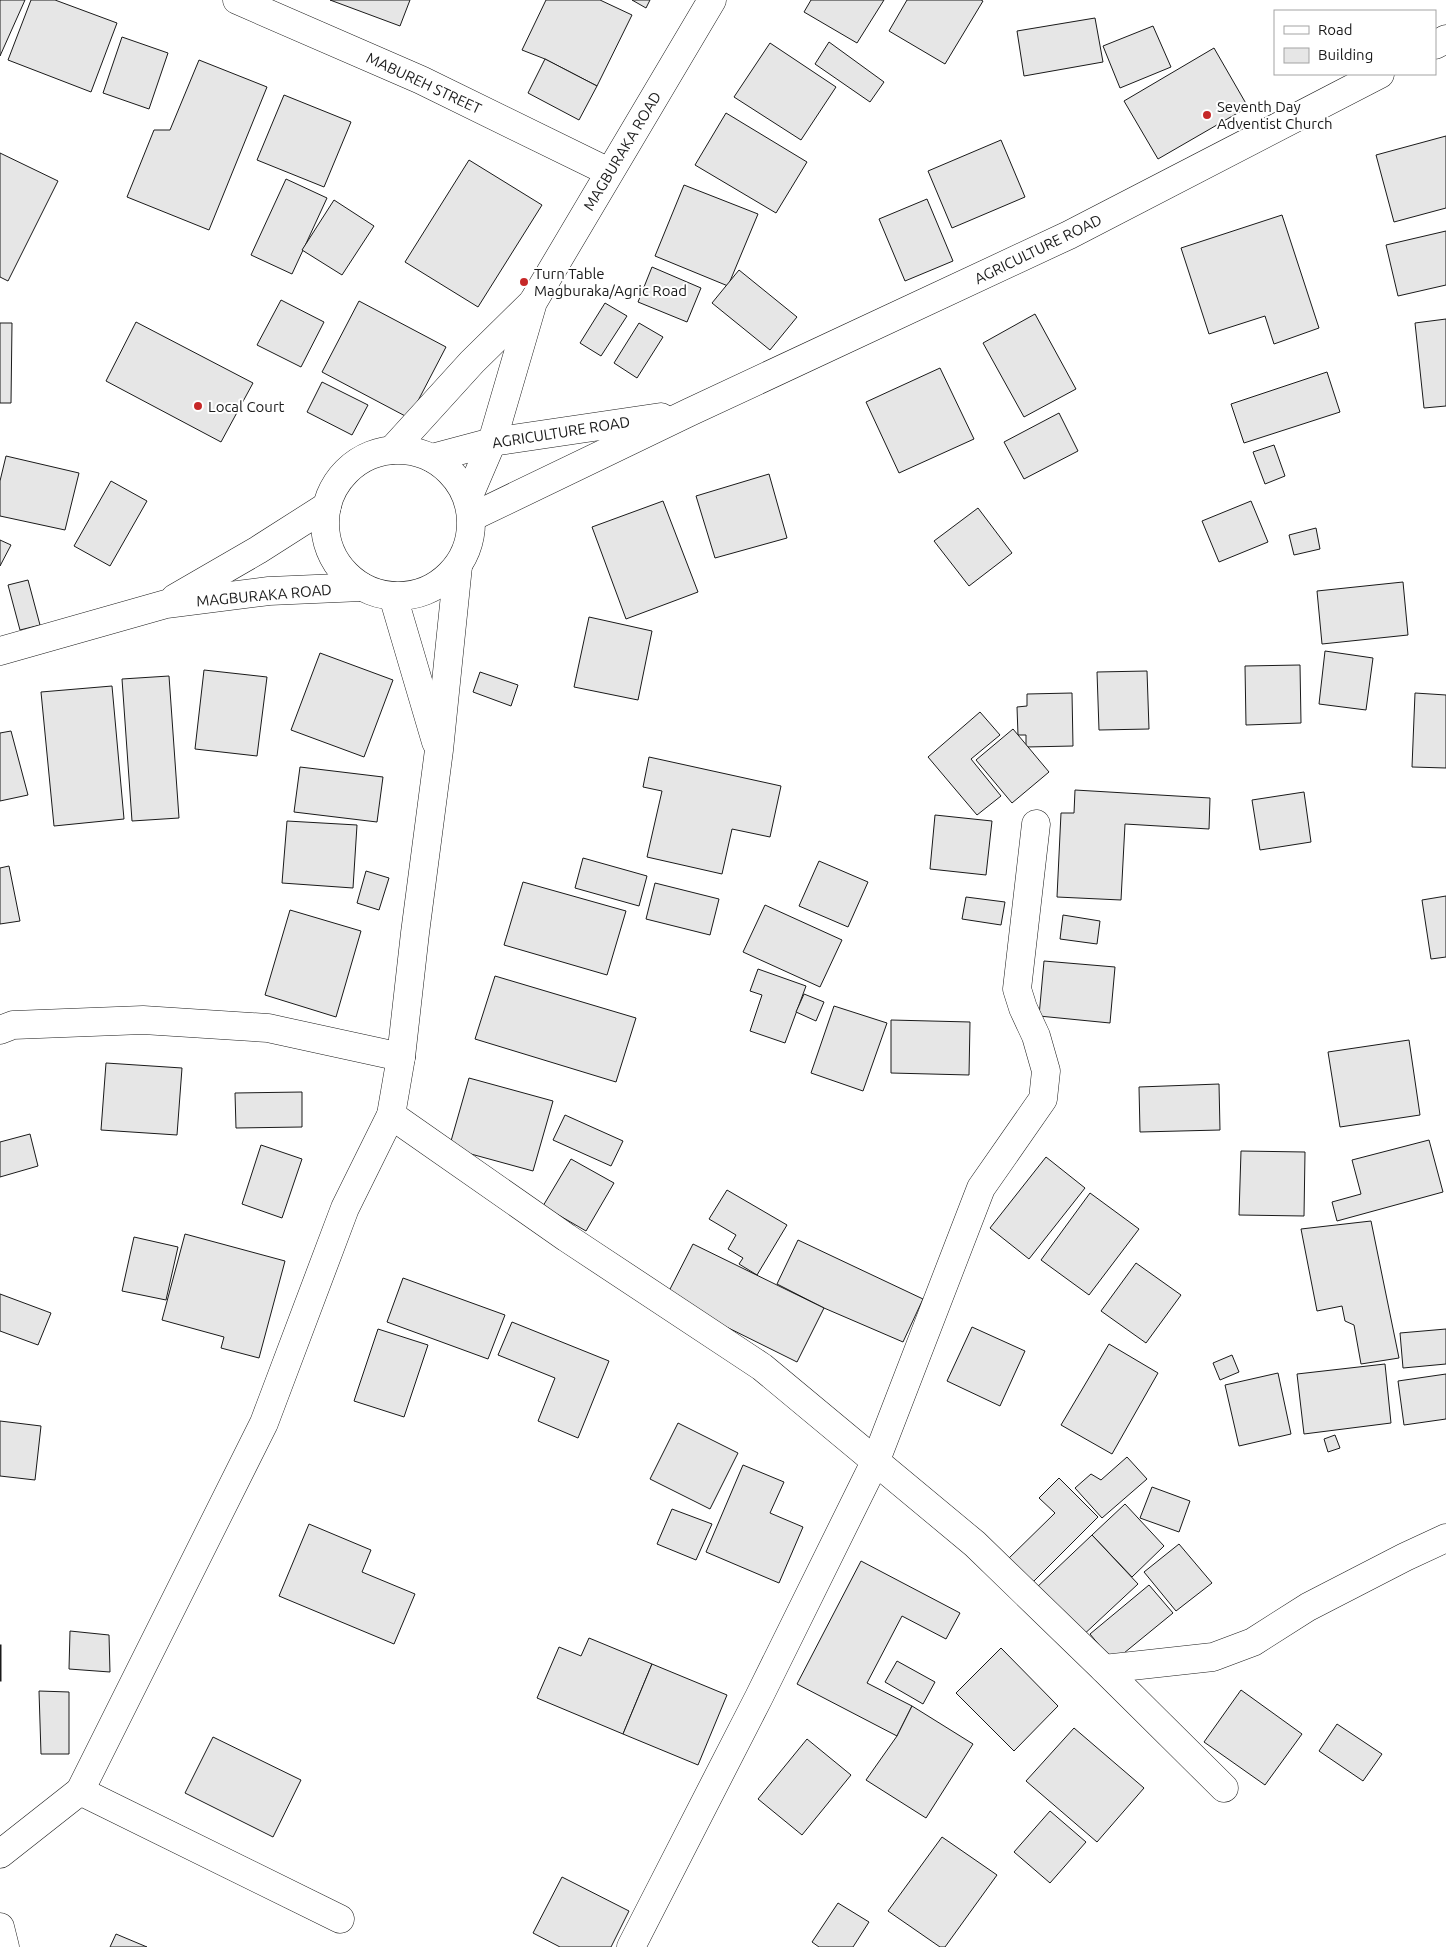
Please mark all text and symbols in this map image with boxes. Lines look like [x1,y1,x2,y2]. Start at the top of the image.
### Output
legend [1274,10,1436,75]
text: Road [1318,21,1353,38]
text: Building [1318,46,1373,63]
street label: MABUREH STREET [364,49,485,117]
street label: MAGBURAKA ROAD [580,88,664,214]
place label: Seventh Day Adventist Church [1217,98,1333,132]
marker: Seventh Day Adventist Church [1201,109,1213,121]
street label: AGRICULTURE ROAD [972,211,1104,287]
place label: Turn Table Magburaka/Agric Road [534,265,687,299]
marker: Turn Table Magburaka/Agric Road [518,276,530,288]
place label: Local Court [208,398,285,415]
marker: Local Court [192,400,204,412]
street label: AGRICULTURE ROAD [491,413,631,451]
street label: MAGBURAKA ROAD [196,581,332,609]

